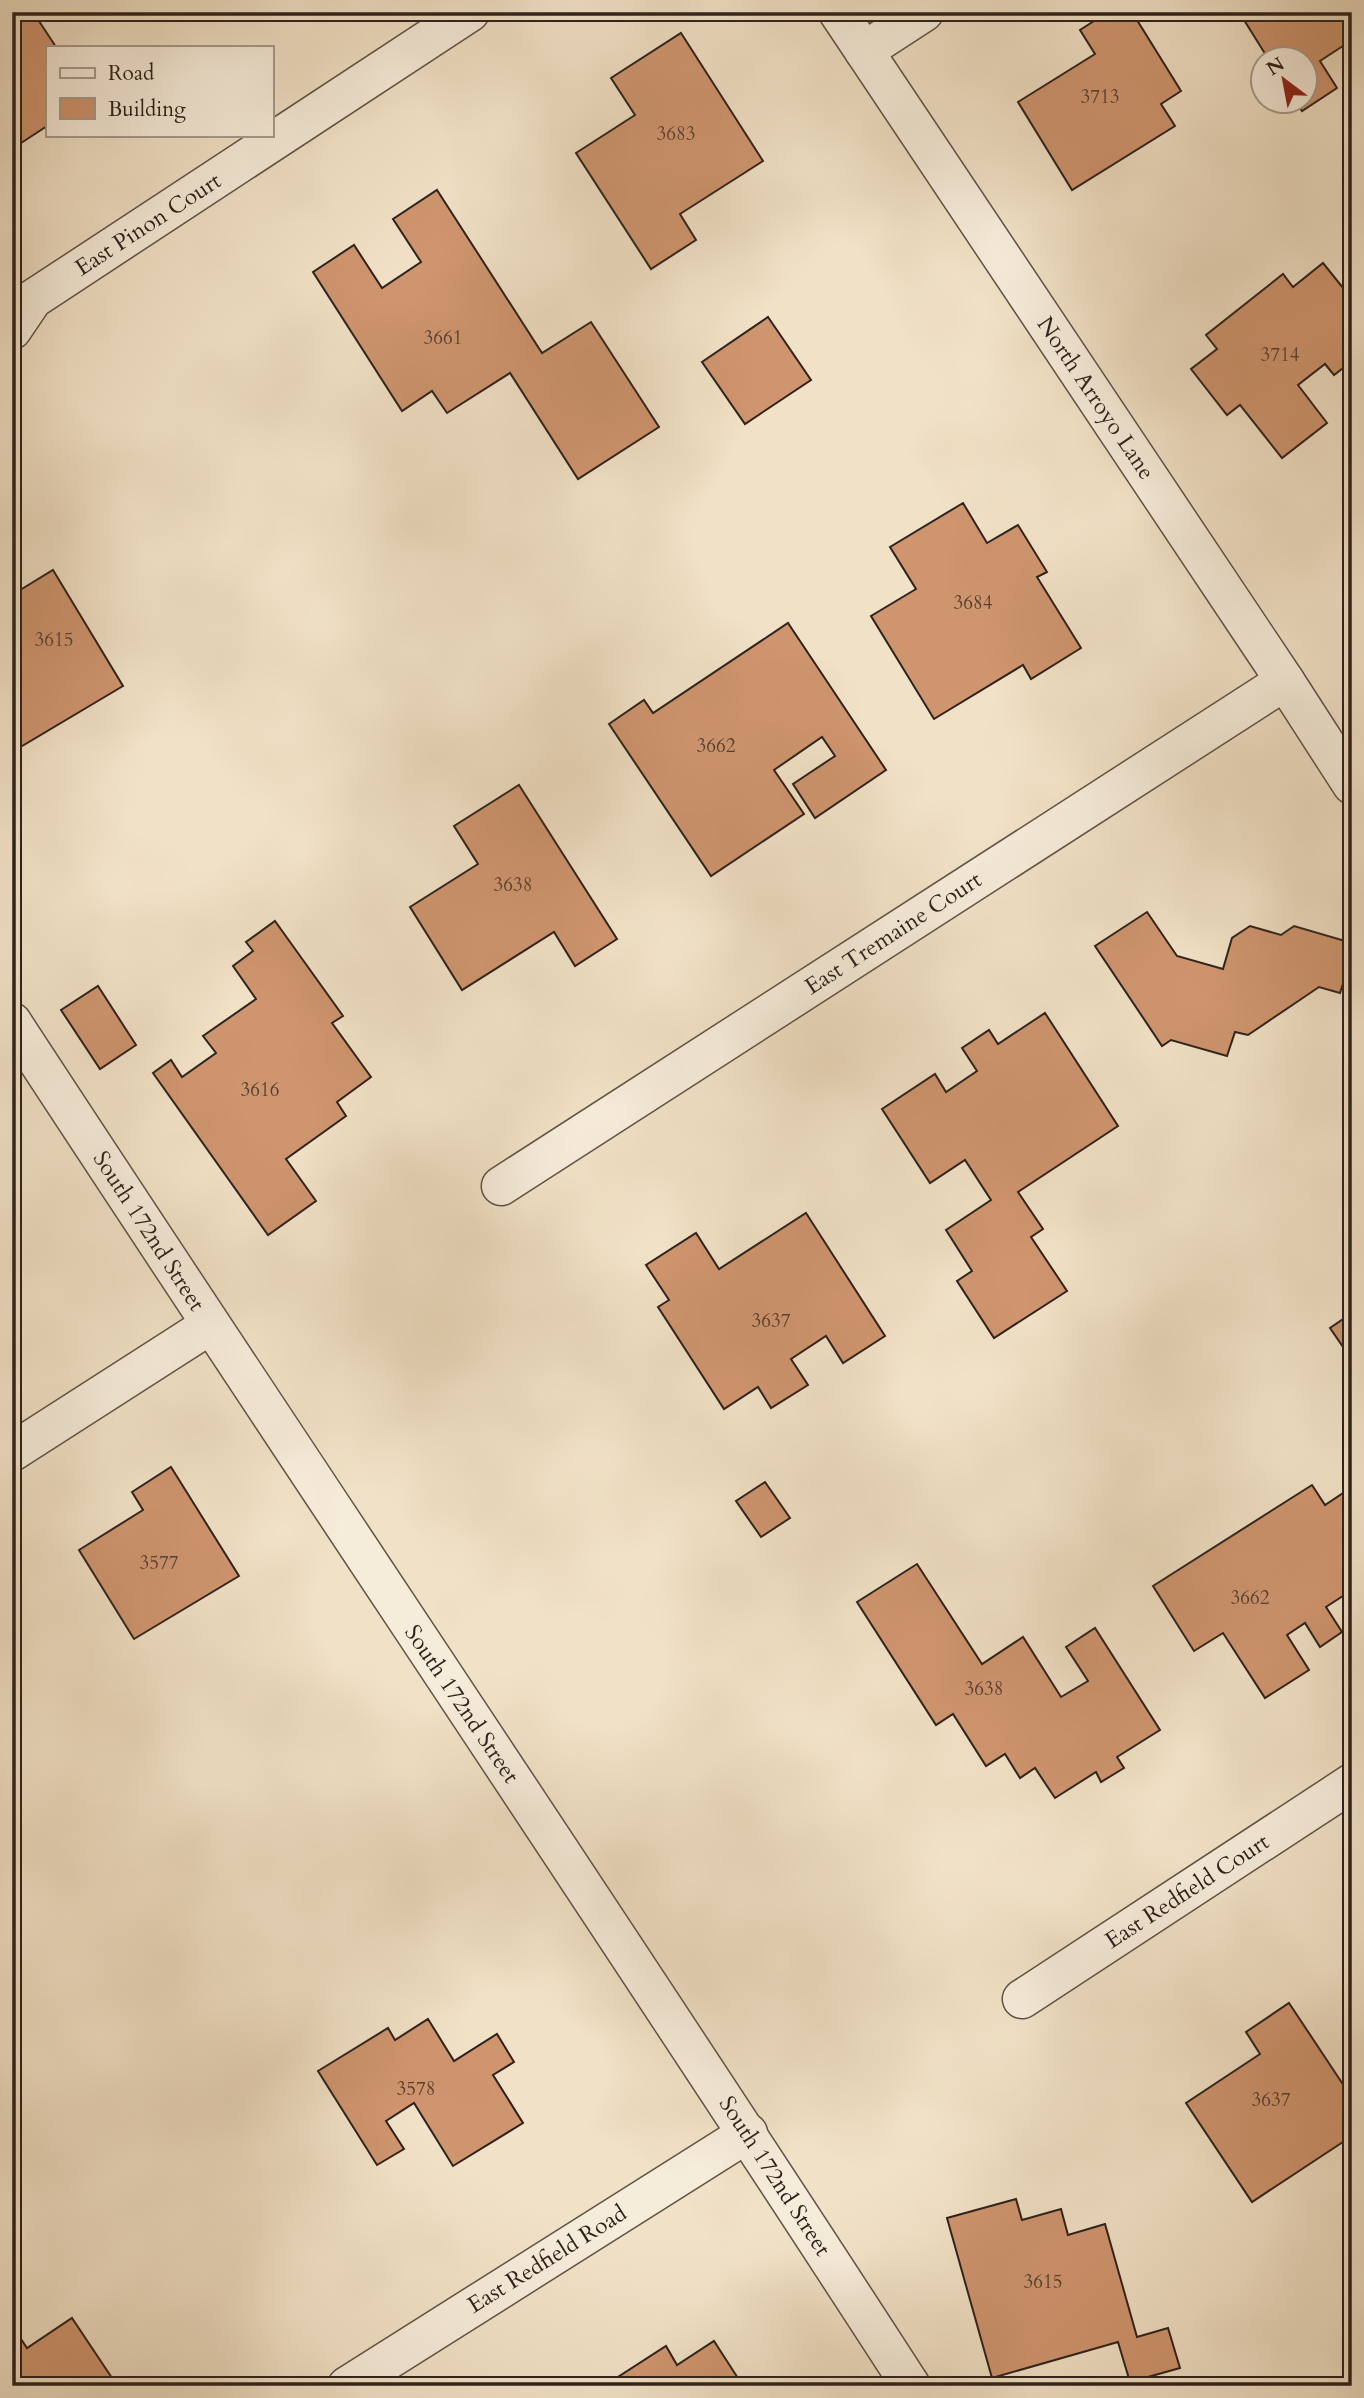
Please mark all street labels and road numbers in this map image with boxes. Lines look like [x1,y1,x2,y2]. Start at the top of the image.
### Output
street label: East Pinon Court [69,165,227,283]
street label: North Arroyo Lane [1030,310,1162,486]
street label: East Tremaine Court [799,864,987,1002]
street label: South 172nd Street [86,1145,212,1317]
street label: South 172nd Street [397,1619,527,1789]
street label: East Redfield Court [1099,1826,1275,1956]
street label: South 172nd Street [712,2090,838,2262]
street label: East Redfield Road [462,2197,633,2320]

